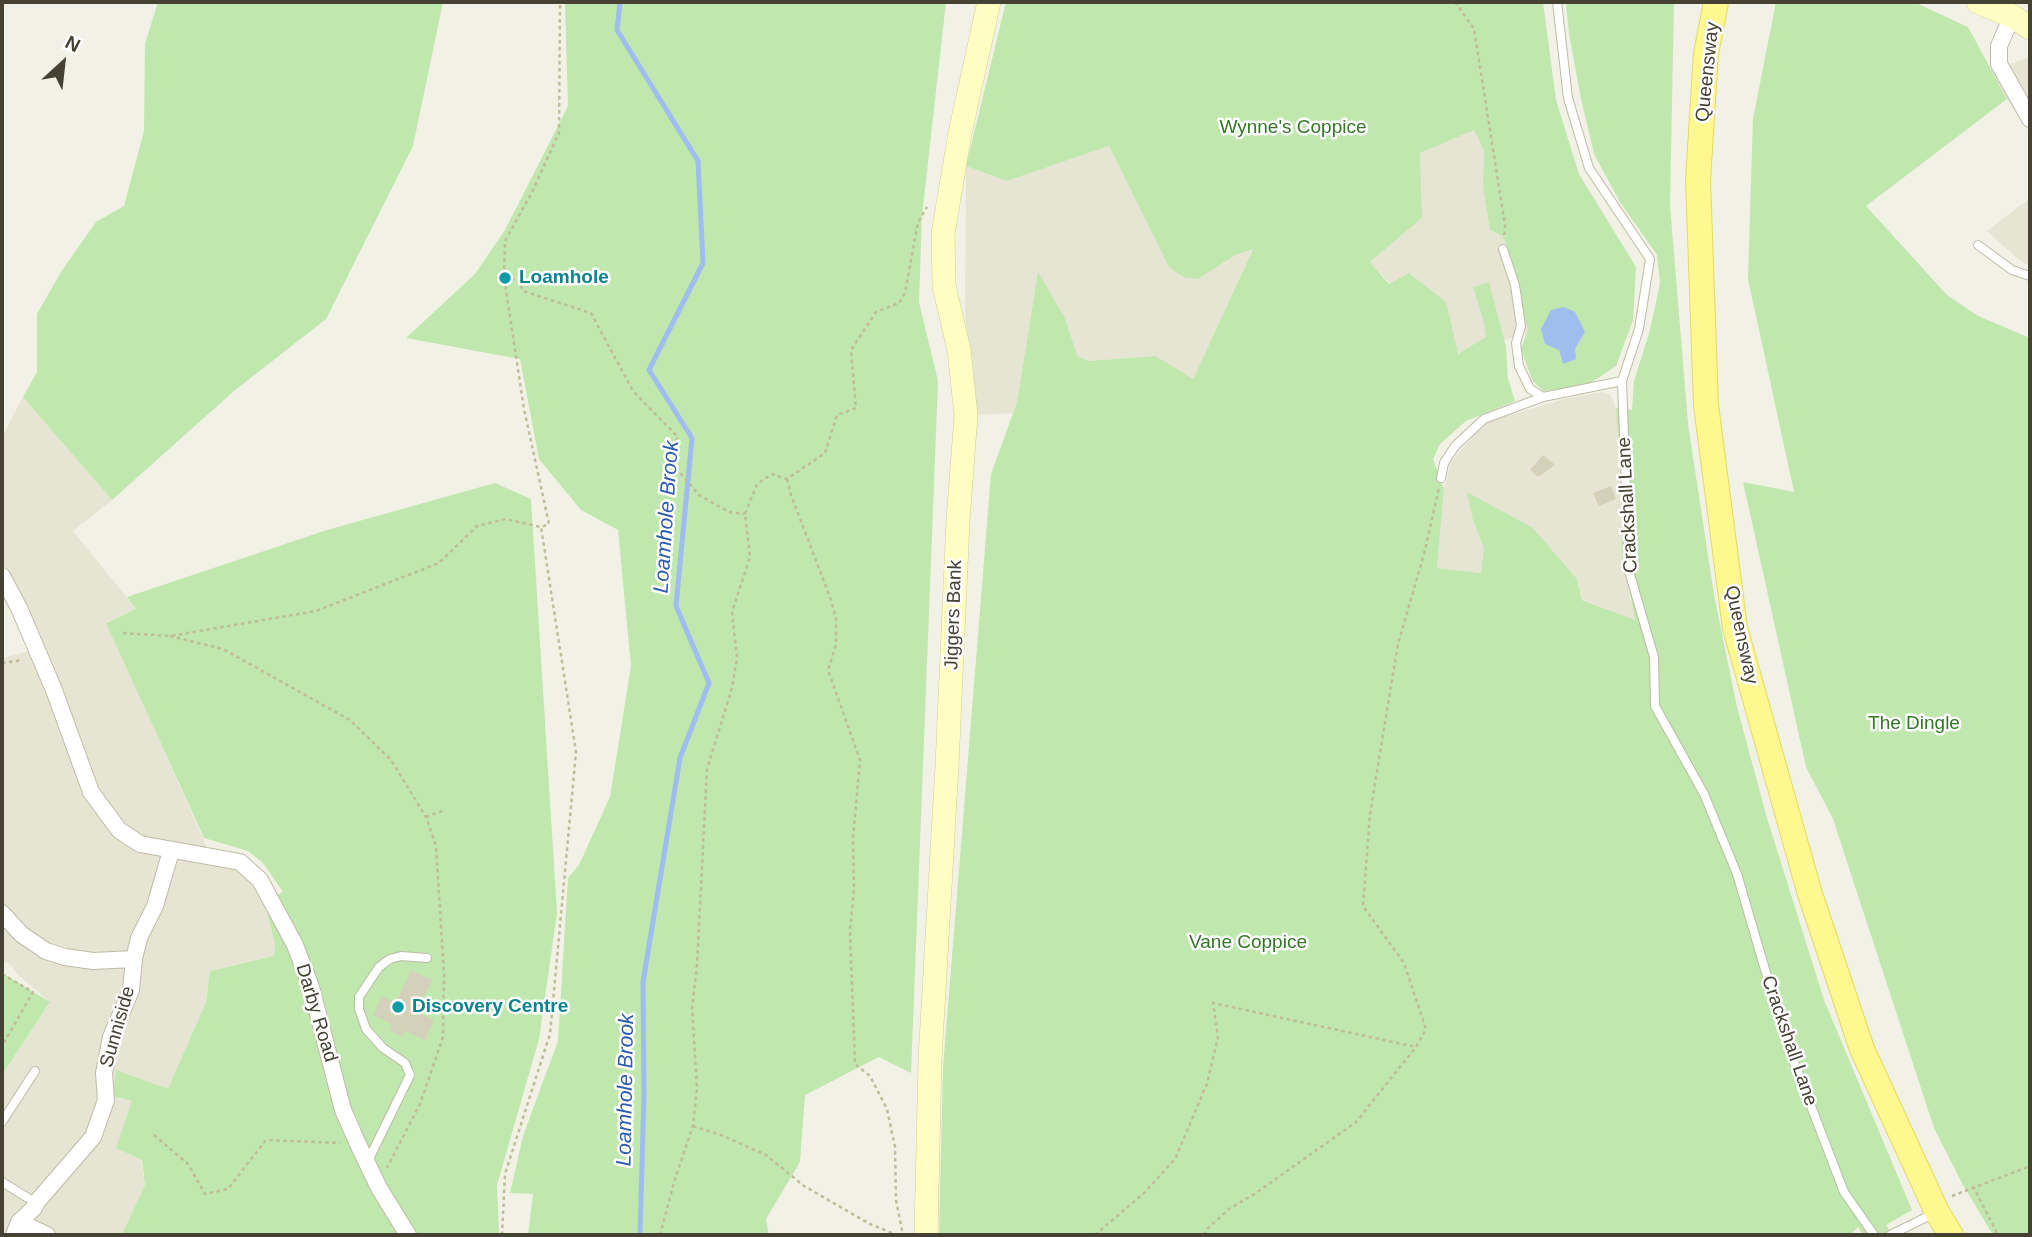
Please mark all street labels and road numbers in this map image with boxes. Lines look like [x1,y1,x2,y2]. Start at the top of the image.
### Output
street label: Queensway [1691,21,1725,123]
street label: Crackshall Lane [1613,436,1643,574]
street label: Jiggers Bank [941,560,967,670]
street label: Queensway [1719,584,1763,686]
street label: Darby Road [290,961,342,1065]
street label: Crackshall Lane [1756,973,1822,1109]
street label: Sunniside [96,984,140,1070]

